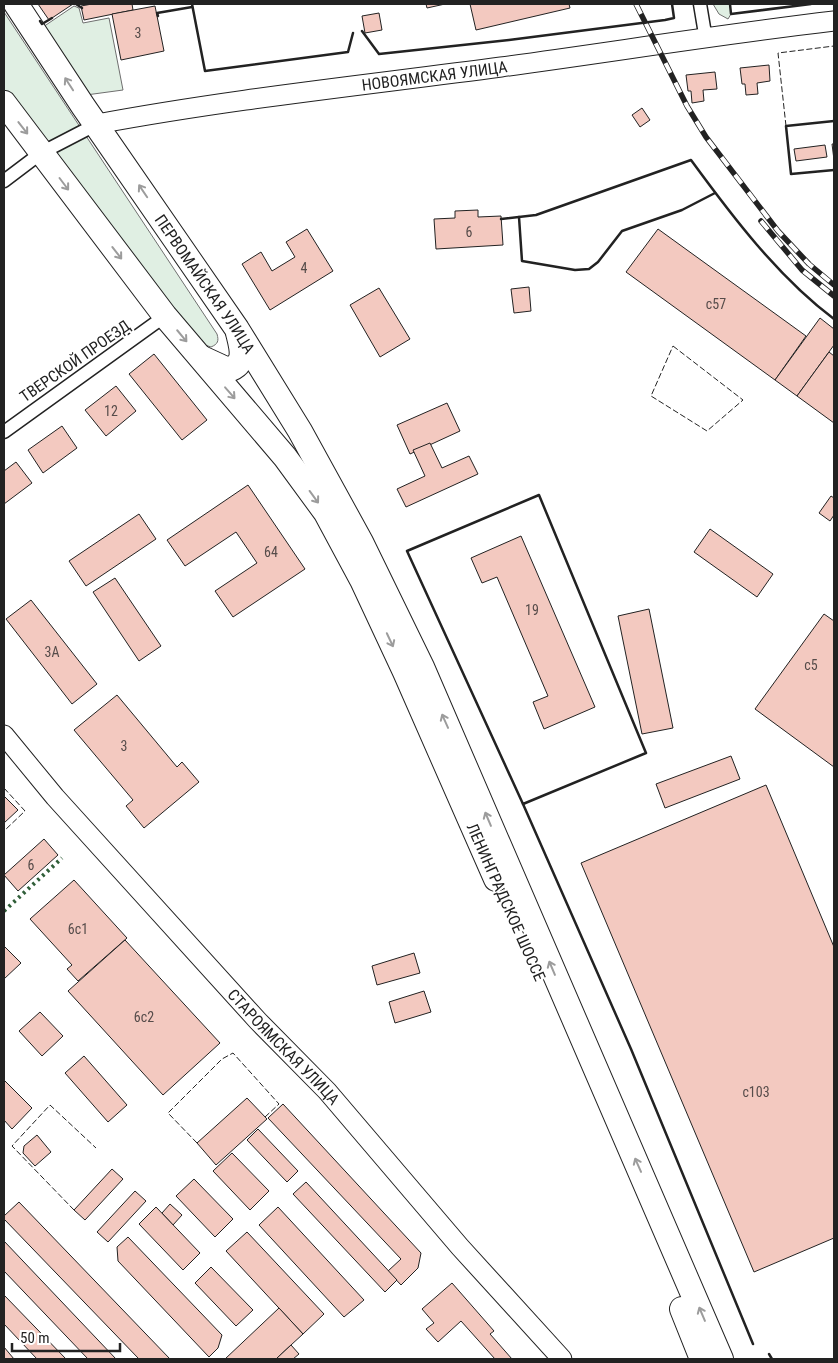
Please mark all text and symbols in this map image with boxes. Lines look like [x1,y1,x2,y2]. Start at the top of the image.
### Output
house number: 3 [135,25,141,41]
street label: НОВОЯМСКАЯ УЛИЦА [360,57,509,94]
one-way arrow [64,78,74,92]
one-way arrow [18,121,28,135]
one-way arrow [59,177,69,191]
one-way arrow [138,184,148,198]
street label: ПЕРВОМАЙСКАЯ УЛИЦА [151,211,259,357]
house number: 6 [466,224,473,240]
one-way arrow [112,246,122,260]
house number: 4 [301,260,308,276]
house number: с57 [706,296,726,312]
street label: ТВЕРСКОЙ ПРОЕЗД [16,316,134,406]
one-way arrow [176,329,187,342]
one-way arrow [225,386,236,399]
house number: 12 [104,403,118,419]
one-way arrow [309,490,319,504]
house number: 64 [264,544,278,560]
house number: 19 [525,602,539,618]
one-way arrow [386,632,396,647]
house number: 3А [45,644,59,660]
house number: с5 [804,657,818,673]
one-way arrow [440,714,450,729]
house number: 3 [121,738,127,754]
one-way arrow [482,812,492,827]
street label: ЛЕНИНГРАДСКОЕ ШОССЕ [463,820,549,984]
house number: 6 [28,857,35,873]
house number: 6с1 [68,921,88,937]
one-way arrow [547,961,557,976]
street label: СТАРОЯМСКАЯ УЛИЦА [224,985,344,1108]
house number: 6с2 [134,1009,154,1025]
house number: c103 [742,1084,770,1100]
one-way arrow [633,1158,643,1173]
one-way arrow [697,1307,706,1322]
scale bar [12,1320,120,1352]
text: 50 m [20,1329,50,1347]

